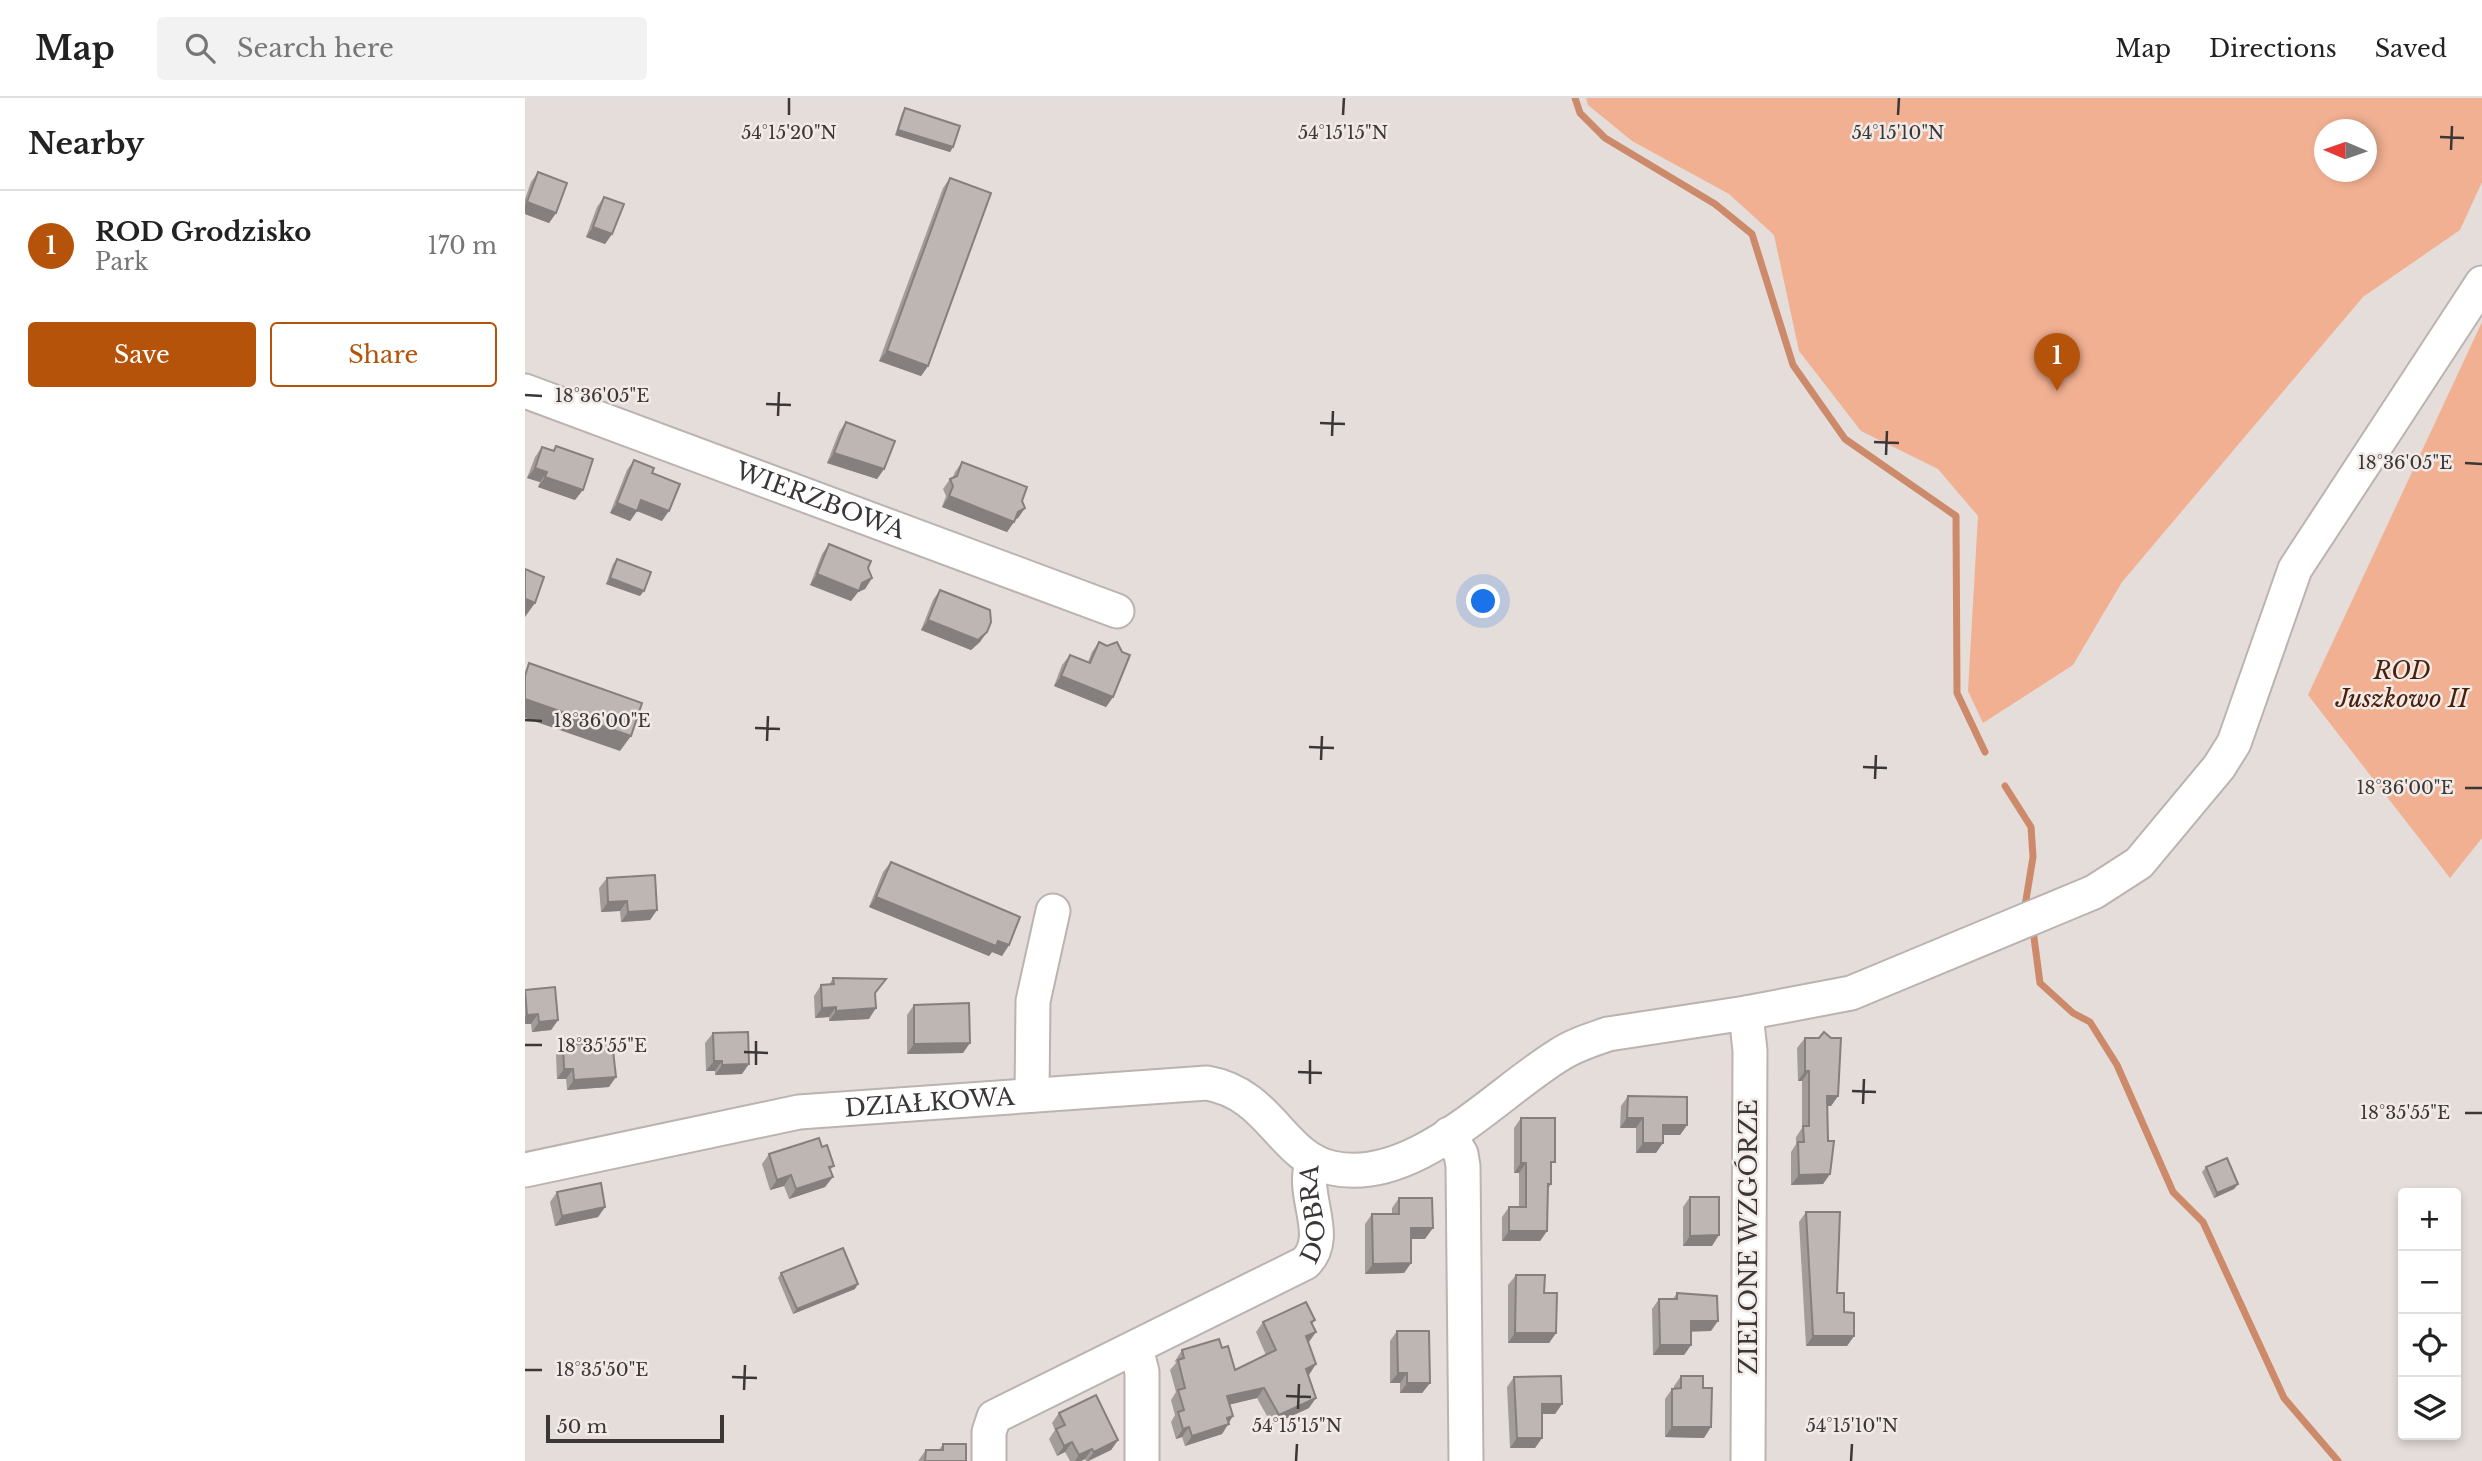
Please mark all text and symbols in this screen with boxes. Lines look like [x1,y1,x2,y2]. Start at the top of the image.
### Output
search box [157,17,647,80]
text: Map [35,28,115,69]
icon: search [181,29,219,67]
text: Search here [237,32,394,64]
text: Map [2115,34,2171,63]
text: Directions [2209,34,2337,63]
text: Saved [2375,34,2447,63]
north arrow [2314,119,2377,182]
text: 54°15'20"N [741,122,837,144]
text: 54°15'15"N [1298,122,1388,144]
text: 54°15'10"N [1852,122,1944,144]
text: Nearby [28,125,144,162]
text: ROD Grodzisko [95,216,312,248]
text: 1 [46,232,56,260]
text: 170 m [427,232,497,260]
text: Park [95,248,148,276]
button: Save [28,322,256,387]
button: Share [270,322,497,387]
pin: 1 [2034,333,2080,391]
text: 18°36'05"E [555,385,649,407]
text: 18°36'05"E [2358,452,2452,474]
street label: WIERZBOWA [731,455,910,545]
your location [1466,584,1500,618]
park label: ROD Juszkowo II [2335,656,2470,713]
text: 18°36'00"E [553,710,651,732]
text: 18°36'00"E [2356,777,2454,799]
text: 18°35'55"E [557,1035,647,1057]
street label: DZIAŁKOWA [844,1082,1016,1123]
street label: ZIELONE WZGÓRZE [1734,1099,1763,1375]
text: 18°35'55"E [2360,1102,2450,1124]
street label: DOBRA [1294,1163,1331,1268]
map controls [2398,1188,2461,1440]
button: + [2398,1188,2461,1251]
button: − [2398,1251,2461,1314]
button: locate [2398,1314,2461,1377]
text: 18°35'50"E [556,1359,648,1381]
button: layers [2398,1377,2461,1440]
scale bar [546,1412,725,1444]
text: 50 m [557,1415,607,1438]
text: 54°15'15"N [1252,1415,1342,1437]
text: 54°15'10"N [1806,1415,1898,1437]

